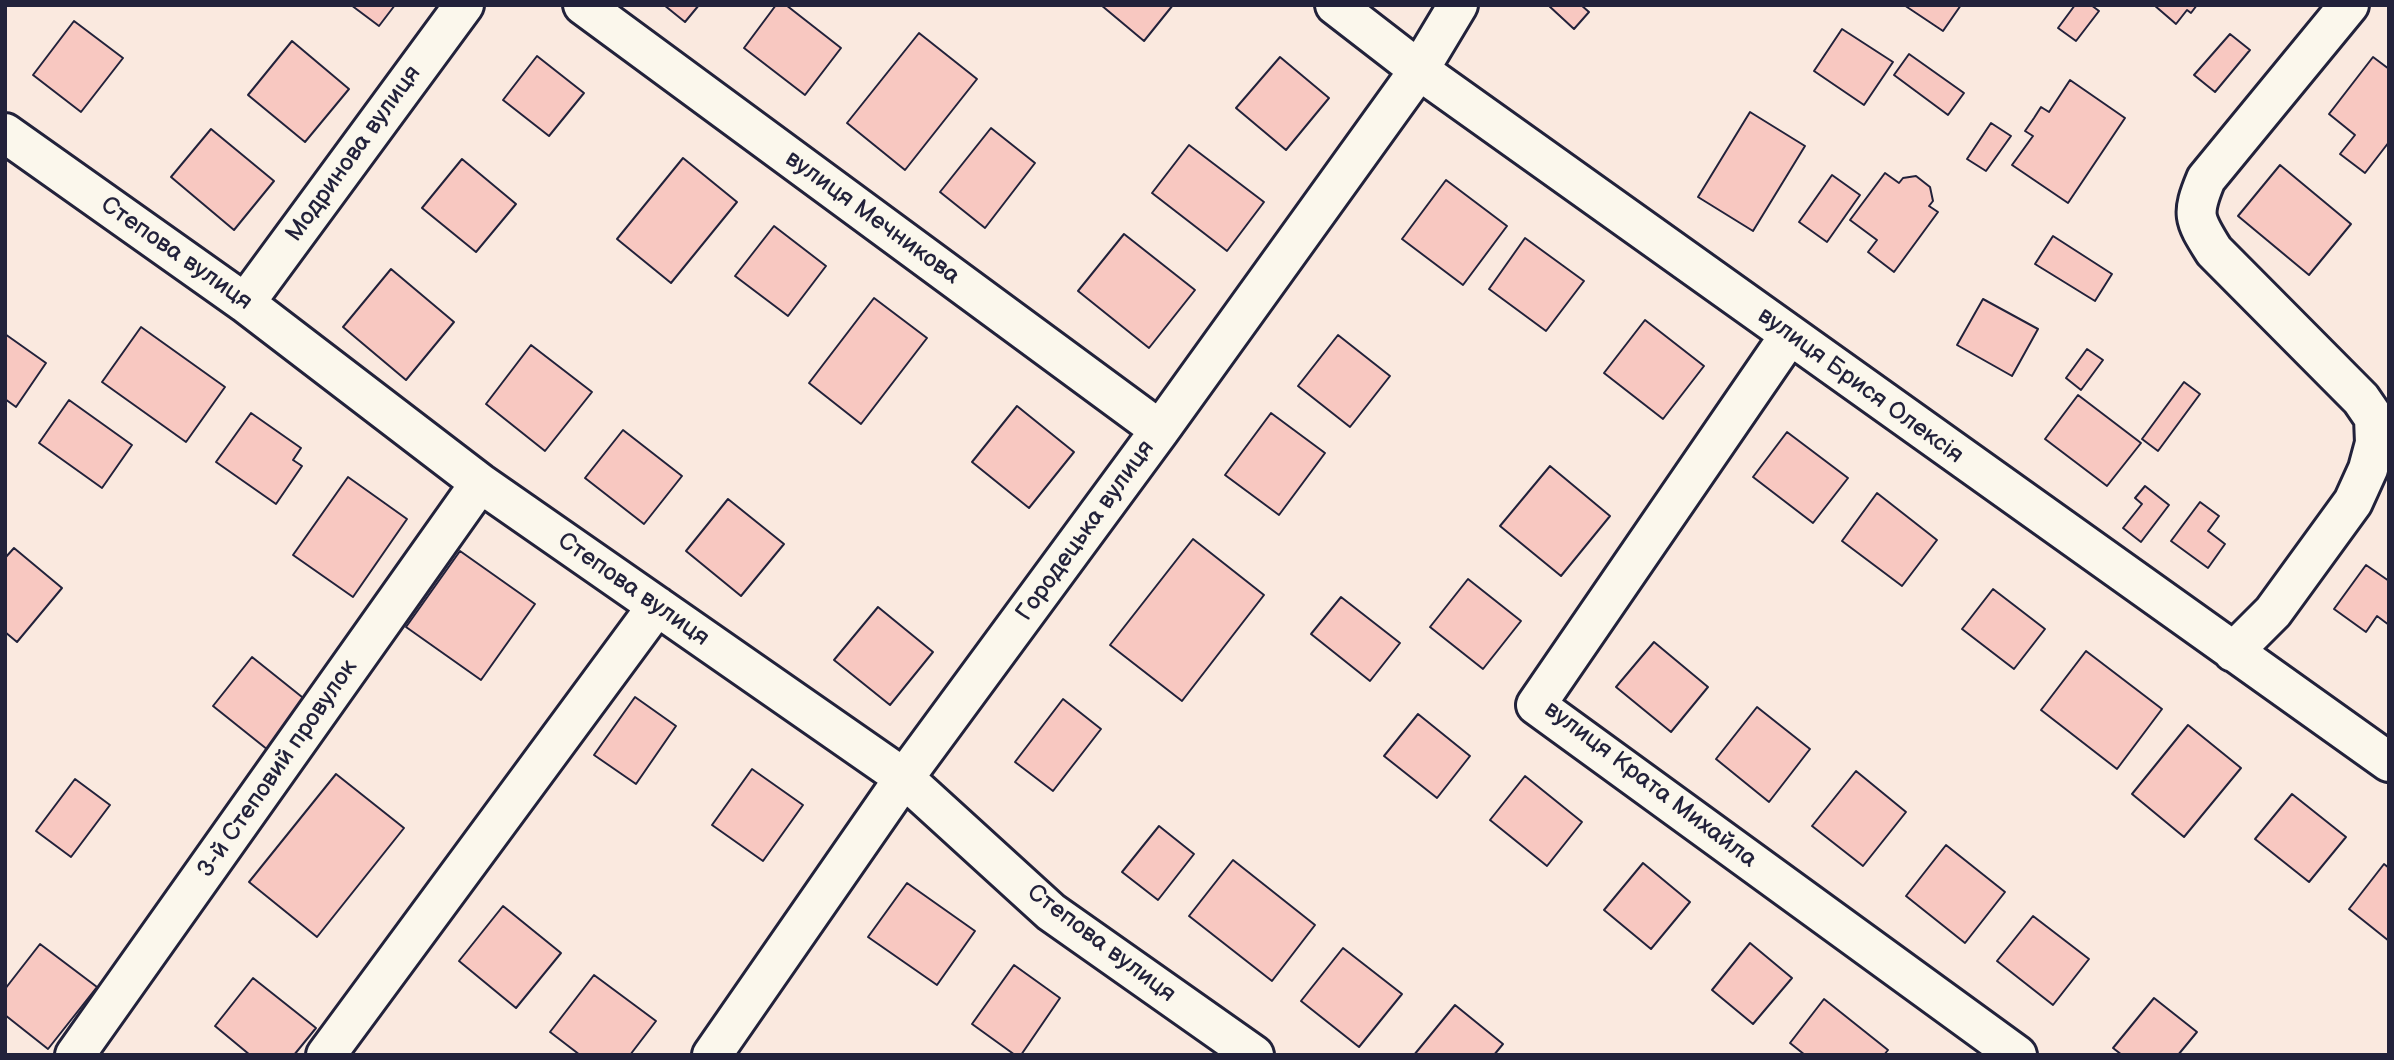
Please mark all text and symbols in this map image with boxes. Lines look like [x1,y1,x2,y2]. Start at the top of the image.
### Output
street label: Модринова вулиця [280,60,428,248]
street label: вулиця Мечникова [779,145,965,291]
street label: Степова вулиця [95,191,257,317]
street label: вулиця Брися Олексія [1751,302,1969,470]
street label: Городецька вулиця [1011,435,1161,627]
street label: Степова вулиця [552,527,714,653]
street label: 3-й Степовий провулок [192,654,364,884]
street label: вулиця Крата Михайла [1538,696,1762,874]
street label: Степова вулиця [1021,879,1181,1009]

